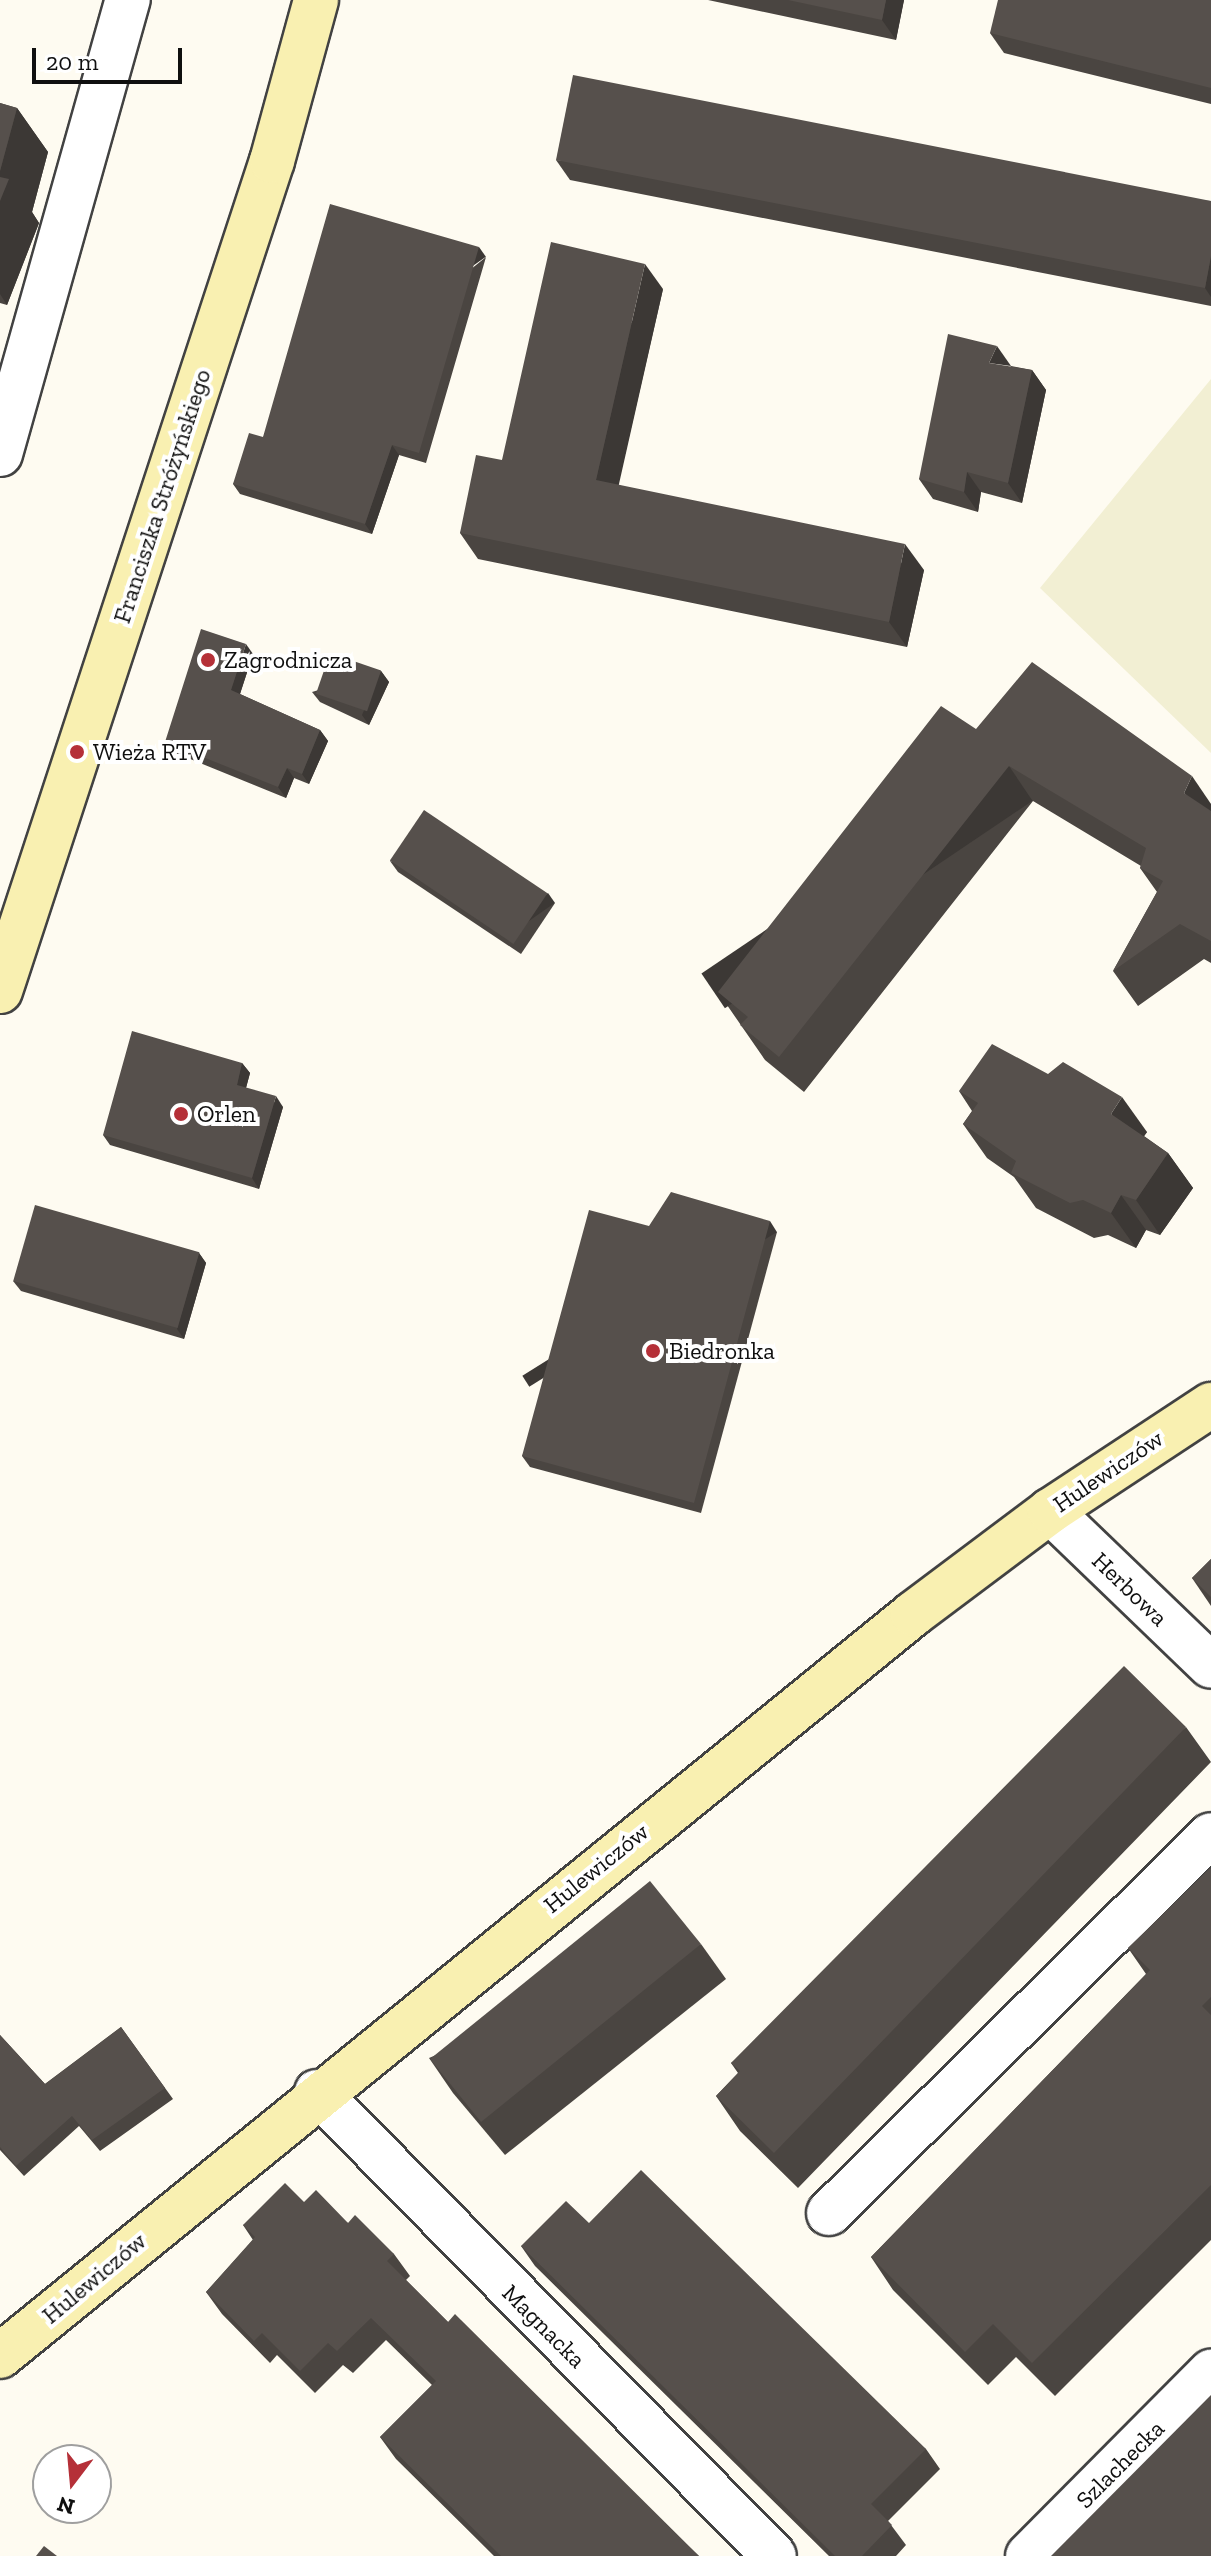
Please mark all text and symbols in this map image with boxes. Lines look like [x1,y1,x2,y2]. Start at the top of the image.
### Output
scale bar [36,32,186,82]
text: 20 m [46,47,98,76]
street label: Franciszka Stróżyńskiego [107,365,217,627]
place label: Zagrodnicza [224,646,352,674]
marker: Zagrodnicza [199,651,217,669]
place label: Wieża RTV [93,738,206,766]
marker: Wieża RTV [68,743,86,761]
place label: Orlen [197,1100,256,1128]
marker: Orlen [172,1105,190,1123]
place label: Biedronka [669,1337,775,1365]
marker: Biedronka [644,1342,662,1360]
street label: Hulewiczów [1048,1424,1168,1518]
street label: Herbowa [1086,1546,1174,1632]
street label: Hulewiczów [538,1817,654,1919]
street label: Hulewiczów [36,2226,152,2330]
street label: Magnacka [496,2278,592,2374]
street label: Szlachecka [1070,2414,1170,2514]
north arrow [32,2444,112,2524]
text: N [54,2490,78,2521]

